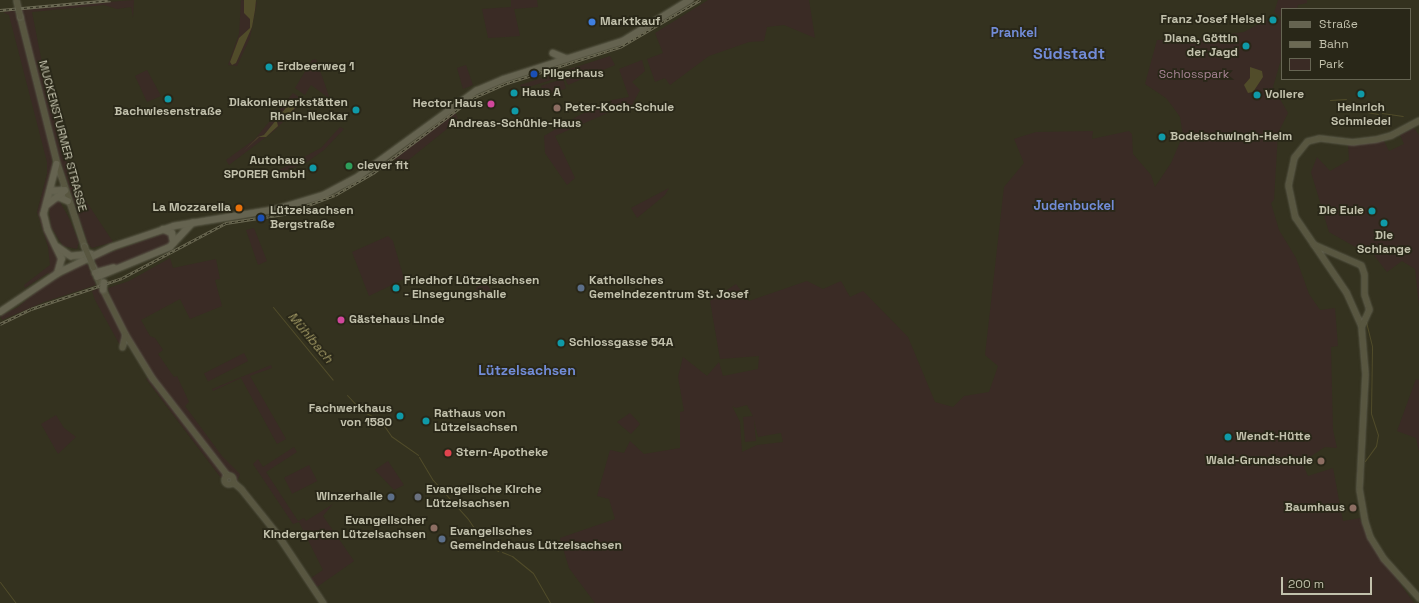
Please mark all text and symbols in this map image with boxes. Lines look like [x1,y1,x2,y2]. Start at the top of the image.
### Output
legend [1281,8,1411,80]
place label: Franz Josef Heisel [1160,13,1265,27]
place label: Marktkauf [600,15,661,29]
marker: Franz Josef Heisel [1268,15,1278,25]
text: Straße [1319,16,1358,32]
marker: Marktkauf [587,17,597,27]
district label: Prankel [991,25,1037,41]
place label: Diana, Göttin der Jagd [1164,32,1238,60]
text: Bahn [1319,36,1349,52]
marker: Diana, Göttin der Jagd [1241,41,1251,51]
district label: Südstadt [1033,44,1105,64]
text: Park [1319,56,1344,72]
street label: MUCKENSTURMER STRASSE [35,59,89,213]
place label: Erdbeerweg 1 [277,60,355,74]
marker: Erdbeerweg 1 [264,62,274,72]
place label: Pilgerhaus [543,67,604,81]
marker: Pilgerhaus [528,68,540,80]
park label: Schlosspark [1159,68,1229,82]
place label: Haus A [522,86,561,100]
marker: Haus A [509,88,519,98]
place label: Voliere [1265,88,1304,102]
marker: Heinrich Schmiedel [1356,89,1366,99]
marker: Voliere [1252,90,1262,100]
marker: Bachwiesenstraße [163,94,173,104]
place label: Diakoniewerkstätten Rhein-Neckar [229,96,348,124]
place label: Hector Haus [413,97,483,111]
marker: Hector Haus [486,99,496,109]
place label: Peter-Koch-Schule [565,101,674,115]
place label: Heinrich Schmiedel [1331,101,1391,129]
marker: Peter-Koch-Schule [552,103,562,113]
place label: Bachwiesenstraße [114,105,222,119]
marker: Diakoniewerkstätten Rhein-Neckar [351,105,361,115]
marker: Andreas-Schühle-Haus [510,106,520,116]
place label: Andreas-Schühle-Haus [449,117,581,131]
place label: Bodelschwingh-Heim [1170,130,1292,144]
marker: Bodelschwingh-Heim [1157,132,1167,142]
place label: Autohaus SPORER GmbH [224,154,305,182]
place label: clever fit [357,159,409,173]
marker: clever fit [344,161,354,171]
marker: Autohaus SPORER GmbH [308,163,318,173]
district label: Judenbuckel [1033,198,1115,214]
place label: La Mozzarella [153,201,231,215]
marker: La Mozzarella [234,203,244,213]
place label: Lützelsachsen Bergstraße [270,204,354,232]
place label: Die Eule [1319,204,1364,218]
marker: Die Eule [1367,206,1377,216]
marker: Lützelsachsen Bergstraße [255,212,267,224]
marker: Die Schlange [1379,218,1389,228]
place label: Die Schlange [1357,229,1411,257]
place label: Friedhof Lützelsachsen - Einsegungshalle [404,274,539,302]
place label: Katholisches Gemeindezentrum St. Josef [589,274,749,302]
marker: Friedhof Lützelsachsen - Einsegungshalle [391,283,401,293]
marker: Katholisches Gemeindezentrum St. Josef [576,283,586,293]
water label: Mühlbach [284,309,336,367]
place label: Gästehaus Linde [349,313,445,327]
marker: Gästehaus Linde [336,315,346,325]
place label: Schlossgasse 54A [569,336,673,350]
marker: Schlossgasse 54A [556,338,566,348]
district label: Lützelsachsen [478,362,576,378]
place label: Fachwerkhaus von 1580 [309,402,392,430]
place label: Rathaus von Lützelsachsen [434,407,518,435]
marker: Fachwerkhaus von 1580 [395,411,405,421]
marker: Rathaus von Lützelsachsen [421,416,431,426]
place label: Wendt-Hütte [1236,430,1311,444]
marker: Wendt-Hütte [1223,432,1233,442]
place label: Stern-Apotheke [456,446,548,460]
marker: Stern-Apotheke [443,448,453,458]
place label: Wald-Grundschule [1206,454,1313,468]
marker: Wald-Grundschule [1316,456,1326,466]
place label: Evangelische Kirche Lützelsachsen [426,483,542,511]
place label: Winzerhalle [316,490,383,504]
marker: Winzerhalle [386,492,396,502]
marker: Evangelische Kirche Lützelsachsen [413,492,423,502]
place label: Baumhaus [1285,501,1345,515]
marker: Baumhaus [1348,503,1358,513]
place label: Evangelischer Kindergarten Lützelsachsen [263,514,426,542]
marker: Evangelischer Kindergarten Lützelsachsen [429,523,439,533]
place label: Evangelisches Gemeindehaus Lützelsachsen [450,525,622,553]
marker: Evangelisches Gemeindehaus Lützelsachsen [437,534,447,544]
scale bar [1283,569,1374,595]
text: 200 m [1288,576,1324,592]

